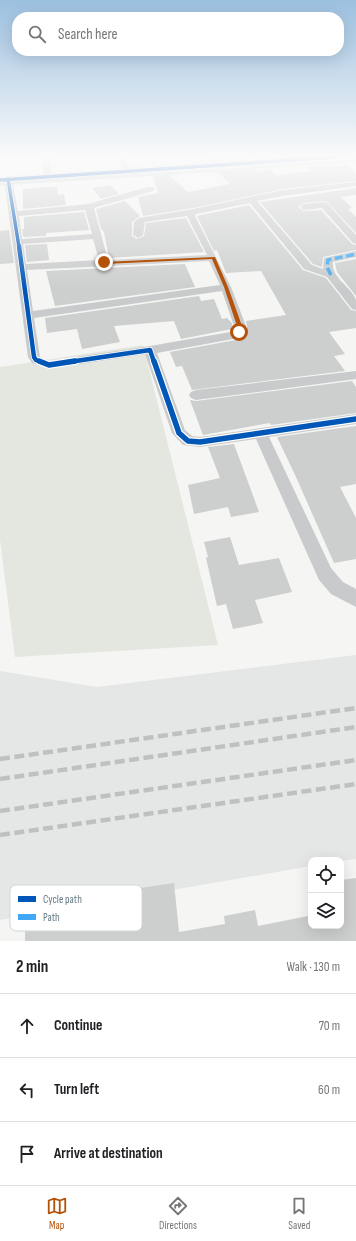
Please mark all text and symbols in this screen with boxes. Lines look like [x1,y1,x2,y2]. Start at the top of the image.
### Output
search box [12,12,344,56]
icon: search [26,23,48,45]
text: Search here [58,25,118,44]
route end [95,253,113,271]
route start [230,323,248,341]
map controls [308,857,344,929]
button: locate [308,857,344,893]
legend [10,885,142,931]
text: Cycle path [43,893,82,906]
button: layers [308,893,344,929]
text: Path [43,911,60,924]
text: 2 min [16,957,48,977]
text: Walk · 130 m [287,959,340,975]
icon: ahead [16,1015,38,1037]
text: Continue [54,1016,103,1035]
text: 70 m [319,1018,340,1034]
icon: left [16,1079,38,1101]
text: Turn left [54,1080,99,1099]
text: 60 m [318,1082,340,1098]
icon: arrive [16,1143,38,1165]
text: Arrive at destination [54,1144,163,1163]
tab: Map [46,1195,68,1232]
tab: Directions [159,1195,197,1232]
tab: Saved [288,1195,310,1232]

